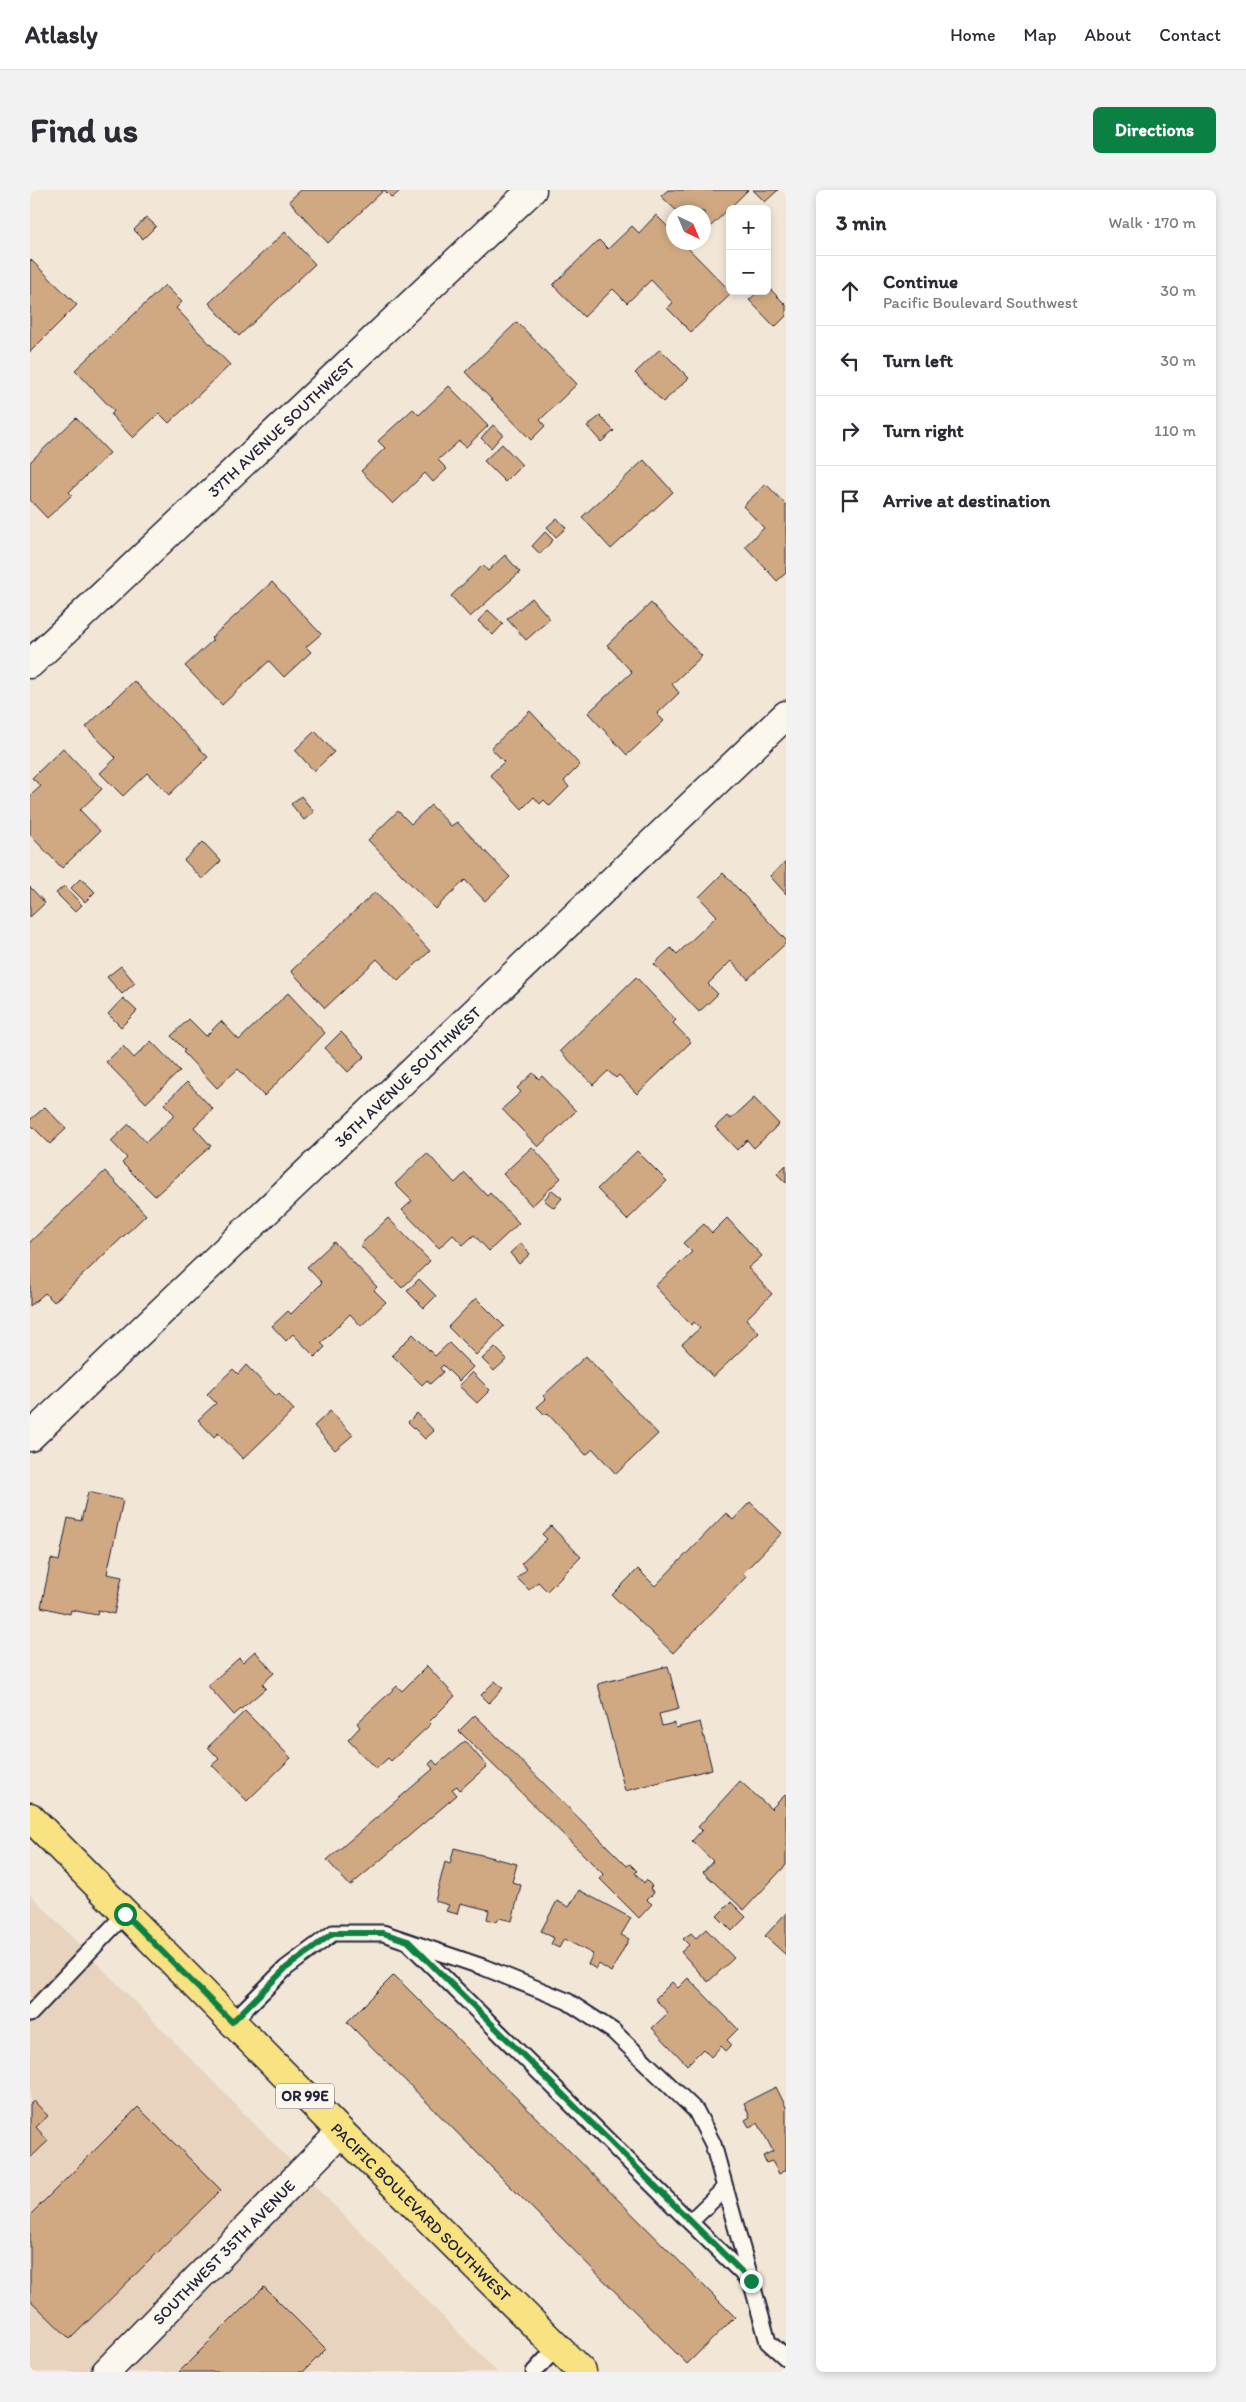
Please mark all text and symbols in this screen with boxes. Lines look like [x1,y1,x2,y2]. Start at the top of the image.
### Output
text: Atlasly [25,20,98,49]
text: Home [950,24,996,46]
text: Map [1024,24,1057,46]
text: About [1085,24,1131,46]
text: Contact [1159,24,1221,46]
button: Directions [1093,107,1216,153]
text: Find us [30,109,138,151]
north arrow [666,205,711,250]
map controls [726,205,771,295]
button: + [726,205,771,250]
text: 3 min [836,210,886,235]
text: Walk · 170 m [1109,213,1196,232]
button: − [726,250,771,295]
text: Continue [883,270,958,293]
icon: ahead [836,277,864,305]
text: 30 m [1160,281,1196,300]
text: Pacific Boulevard Southwest [883,293,1078,312]
icon: left [836,347,864,375]
text: Turn left [883,349,953,372]
text: 30 m [1160,351,1196,370]
street label: 37TH AVENUE SOUTHWEST [204,353,358,501]
icon: right [836,417,864,445]
text: Turn right [883,419,964,442]
text: 110 m [1154,421,1196,440]
icon: arrive [836,487,864,515]
text: Arrive at destination [883,489,1050,512]
street label: 36TH AVENUE SOUTHWEST [330,1002,485,1151]
route start [114,1903,137,1926]
road number: OR 99E [276,2084,334,2108]
street label: PACIFIC BOULEVARD SOUTHWEST [328,2119,515,2305]
street label: SOUTHWEST 35TH AVENUE [148,2175,299,2328]
route end [740,2270,763,2293]

